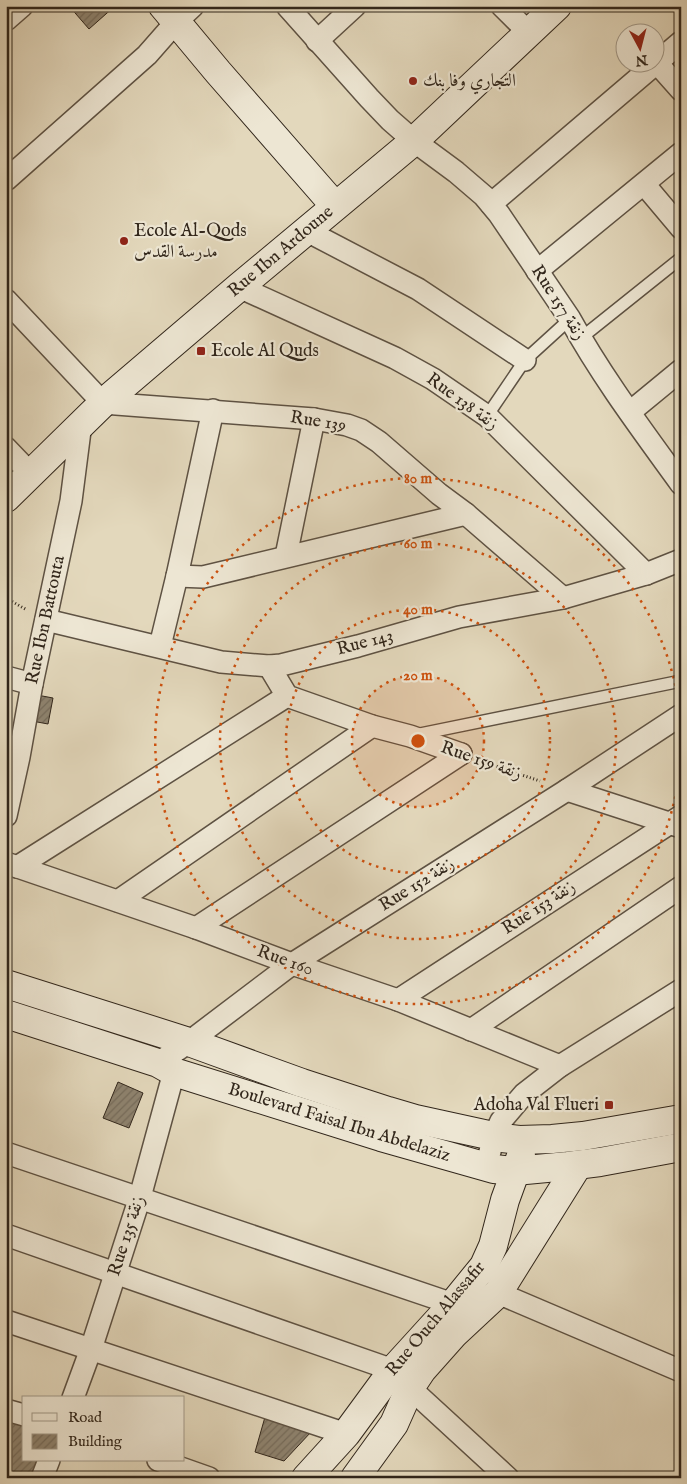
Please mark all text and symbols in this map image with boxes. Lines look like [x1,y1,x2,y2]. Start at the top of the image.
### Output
north arrow [614,22,664,72]
text: N [634,50,650,70]
place label: التجاري وفا بنك [423,70,516,95]
marker: التجاري وفا بنك [407,75,419,87]
street label: Rue Ibn Ardoune [223,201,339,303]
place label: Ecole Al-Qods مدرسة القدس [134,220,247,264]
marker: Ecole Al-Qods مدرسة القدس [118,235,130,247]
street label: Rue 157 زنقة [525,261,591,345]
place label: Ecole Al Quds [211,340,319,363]
marker: Ecole Al Quds [195,345,207,357]
street label: Rue 138 زنقة [421,368,503,436]
street label: Rue 139 [288,406,348,438]
text: 80 m [404,469,432,488]
text: 60 m [404,534,433,553]
street label: Rue Ibn Battouta [21,553,71,686]
text: 40 m [403,600,433,619]
street label: Rue 143 [334,624,396,662]
text: 20 m [403,666,433,685]
centre of rings [409,732,427,750]
street label: Rue 159 زنقة [437,736,525,786]
street label: Rue 152 زنقة [375,853,459,917]
street label: Rue 153 زنقة [498,876,580,940]
street label: Rue 160 [254,940,316,982]
street label: Boulevard Faisal Ibn Abdelaziz [225,1078,453,1168]
place label: Adoha Val Flueri [473,1094,599,1117]
marker: Adoha Val Flueri [603,1099,615,1111]
street label: Rue 135 زنقة [103,1193,151,1279]
street label: Rue Ouch Alassafir [381,1257,491,1381]
legend [22,1396,185,1462]
text: Road [68,1408,103,1427]
text: Building [68,1432,123,1451]

